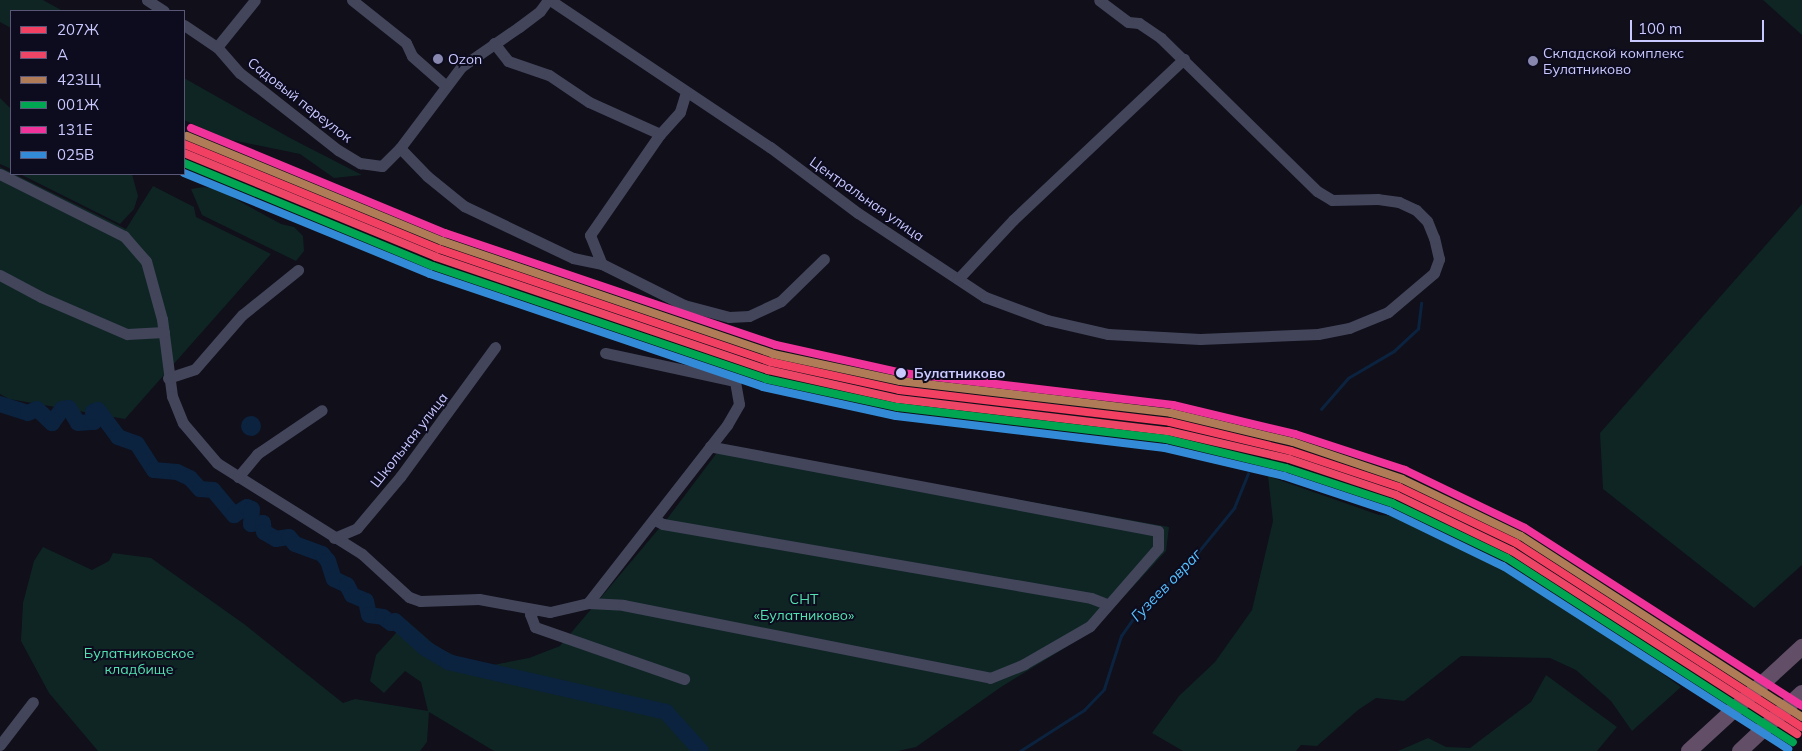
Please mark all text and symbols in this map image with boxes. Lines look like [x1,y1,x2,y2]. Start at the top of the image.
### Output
legend [10,10,185,175]
scale bar [1632,10,1766,42]
text: 100 m [1638,19,1682,38]
text: 207Ж [57,20,99,39]
text: A [57,45,68,64]
place label: Складской комплекс Булатниково [1543,45,1684,78]
place label: Ozon [448,51,482,67]
marker: Ozon [432,53,444,65]
street label: Садовый переулок [244,54,356,146]
marker: Складской комплекс Булатниково [1527,55,1539,67]
text: 423Щ [57,70,101,89]
text: 001Ж [57,95,99,114]
text: 131Е [57,120,93,139]
text: 025В [57,145,94,164]
street label: Центральная улица [807,153,927,245]
marker: Булатниково [892,364,910,382]
place label: Булатниково [914,365,1006,381]
street label: Школьная улица [367,389,451,491]
water label: Гузеев овраг [1127,545,1205,625]
park label: СНТ «Булатниково» [754,591,854,624]
park label: Булатниковское кладбище [84,645,194,678]

